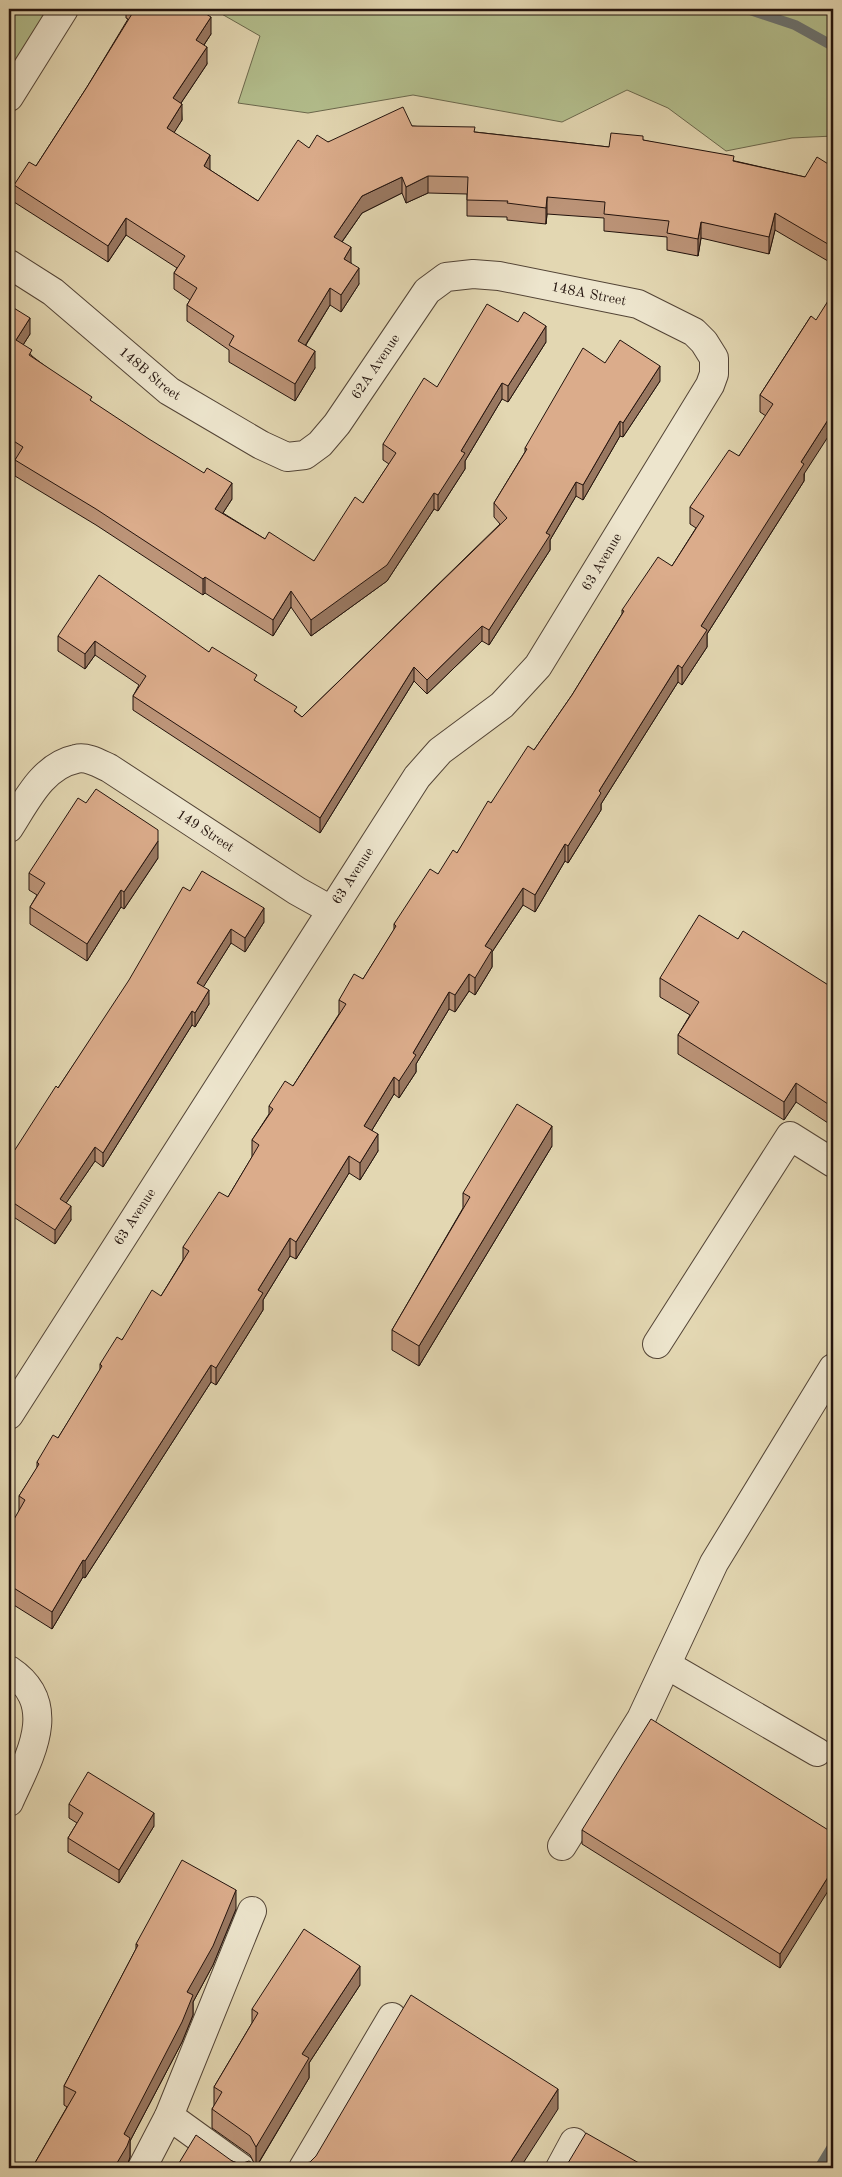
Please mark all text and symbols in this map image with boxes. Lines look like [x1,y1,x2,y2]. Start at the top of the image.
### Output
street label: 148A Street [550,280,628,308]
street label: 62A Avenue [349,332,403,402]
street label: 148B Street [116,345,183,403]
street label: 63 Avenue [579,531,625,593]
street label: 149 Street [174,807,237,855]
street label: 63 Avenue [330,845,376,907]
street label: 63 Avenue [112,1186,158,1248]

